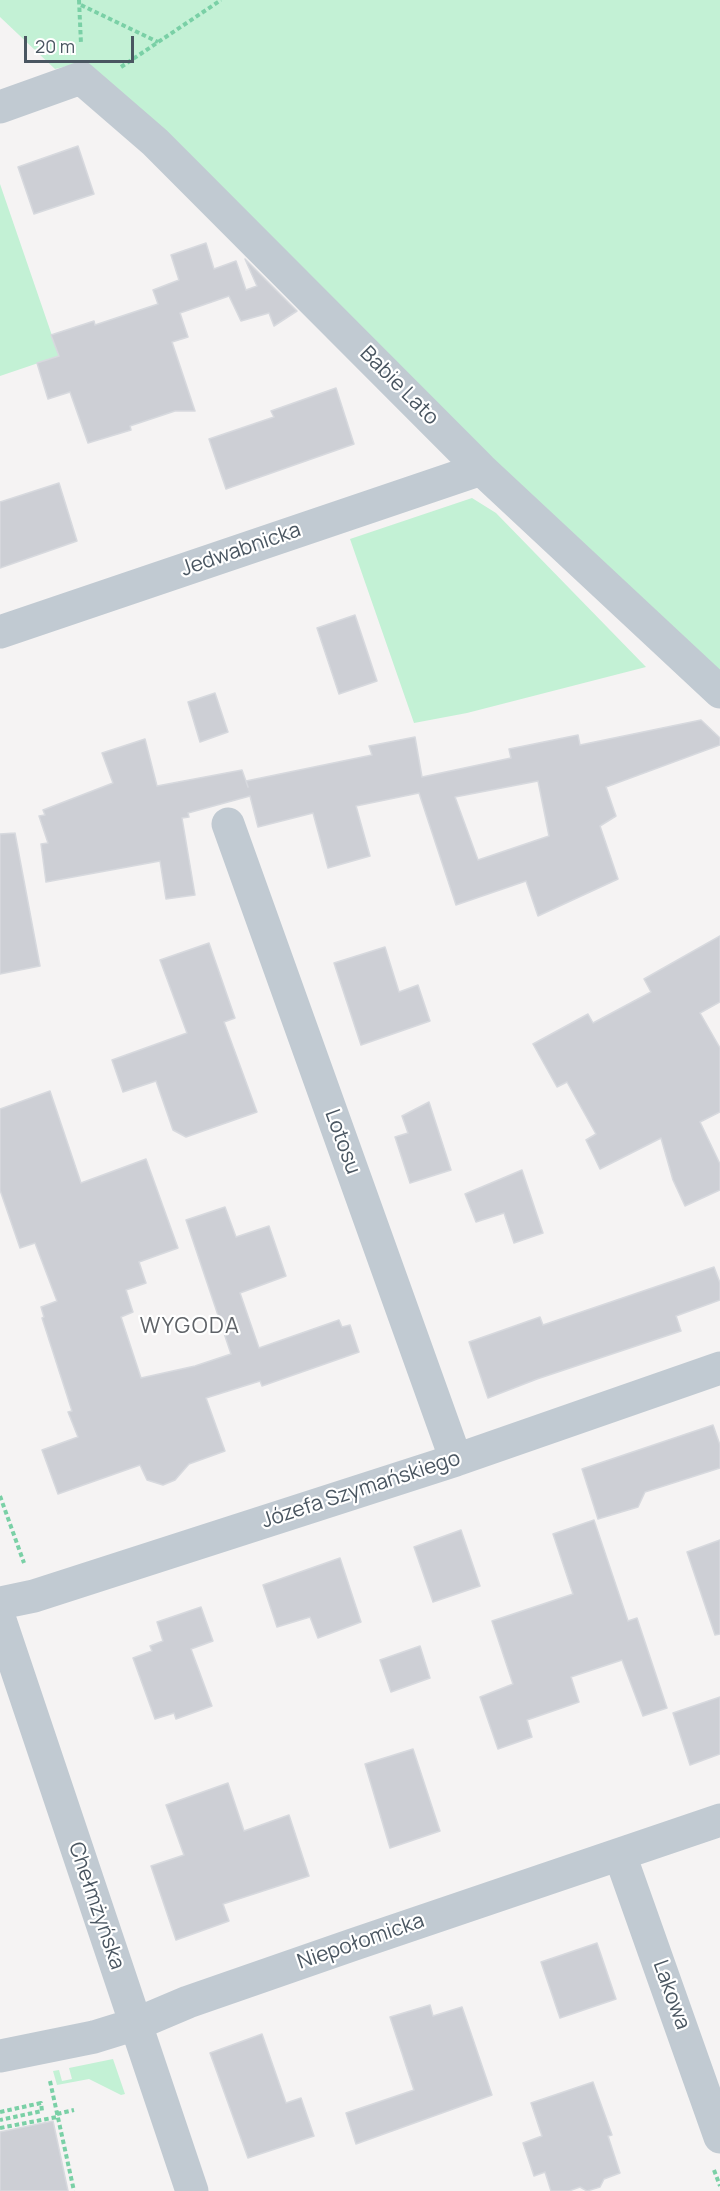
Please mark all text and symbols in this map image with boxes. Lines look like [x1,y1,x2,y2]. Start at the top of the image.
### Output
scale bar [27,24,136,62]
text: 20 m [35,34,75,58]
street label: Babie Lato [354,341,444,431]
street label: Jedwabnicka [178,518,304,582]
street label: Lotosu [319,1106,365,1178]
district label: WYGODA [140,1314,240,1340]
street label: Józefa Szymańskiego [258,1446,464,1534]
street label: Chełmżyńska [62,1839,130,1973]
street label: Niepołomicka [294,1909,428,1975]
street label: Lakowa [647,1957,695,2033]

